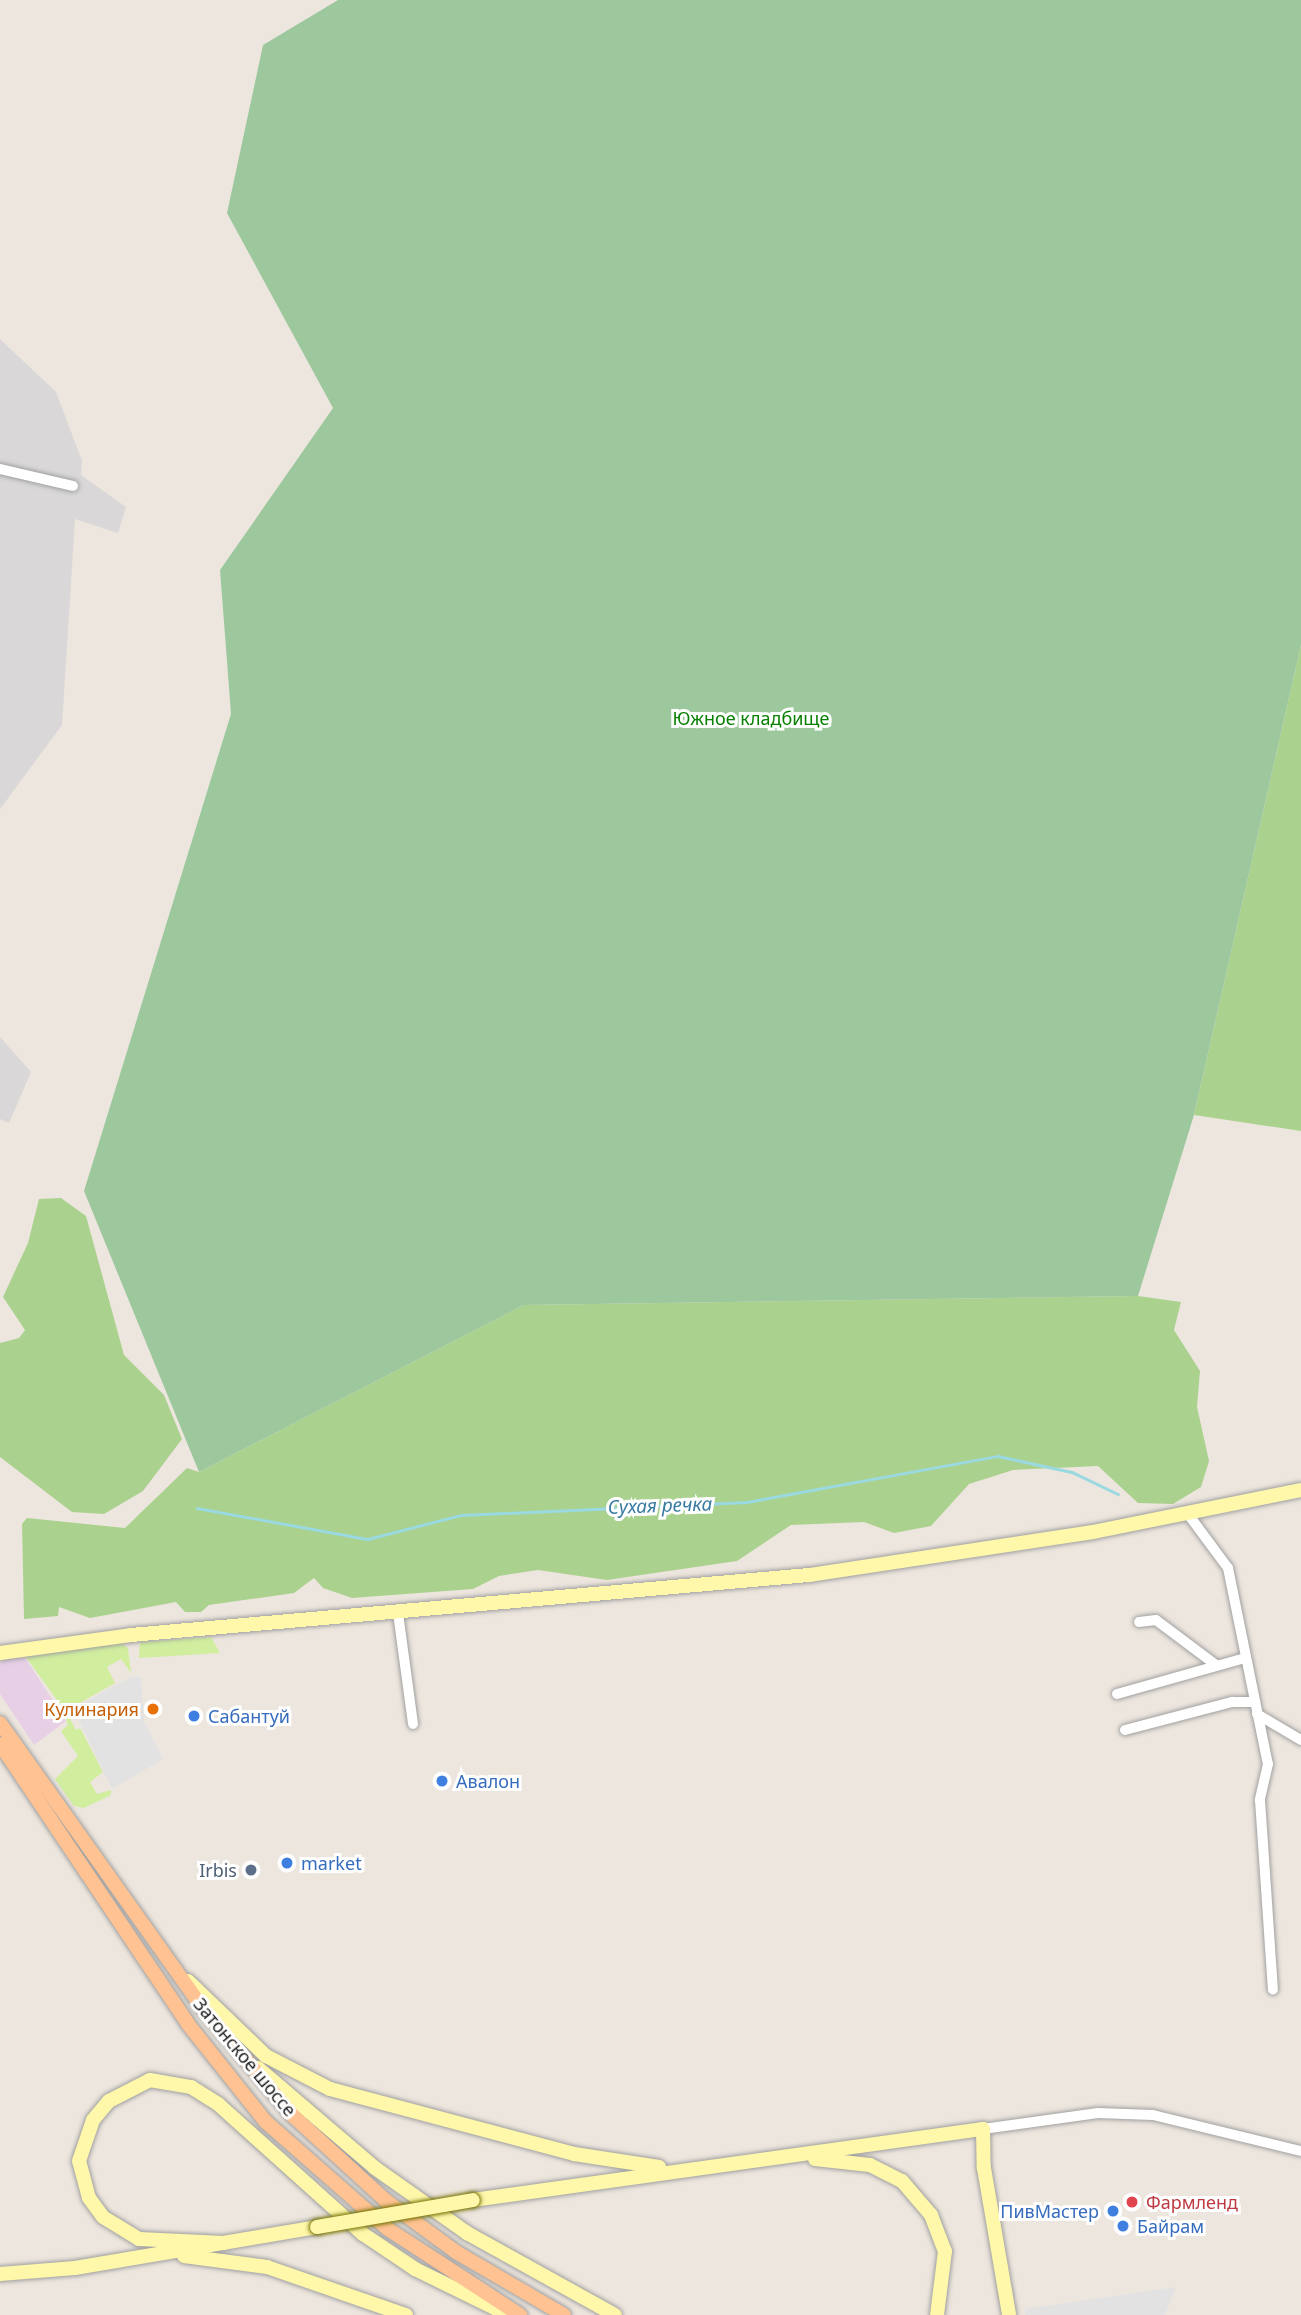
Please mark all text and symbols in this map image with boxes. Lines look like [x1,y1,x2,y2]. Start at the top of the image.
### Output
park label: Южное кладбище [673,707,829,729]
water label: Сухая речка [607,1493,713,1519]
place label: Кулинария [44,1698,139,1720]
marker: Кулинария [145,1701,161,1717]
place label: Сабантуй [208,1705,290,1727]
marker: Сабантуй [186,1708,202,1724]
place label: Авалон [456,1770,520,1792]
marker: Авалон [434,1773,450,1789]
place label: market [301,1852,362,1874]
marker: market [279,1855,295,1871]
place label: Irbis [199,1859,237,1881]
marker: Irbis [243,1862,259,1878]
street label: Затонское шоссе [189,1994,301,2120]
place label: Фармленд [1146,2191,1238,2213]
marker: Фармленд [1124,2194,1140,2210]
place label: ПивМастер [1000,2200,1099,2222]
marker: ПивМастер [1105,2203,1121,2219]
place label: Байрам [1137,2215,1204,2237]
marker: Байрам [1115,2218,1131,2234]

